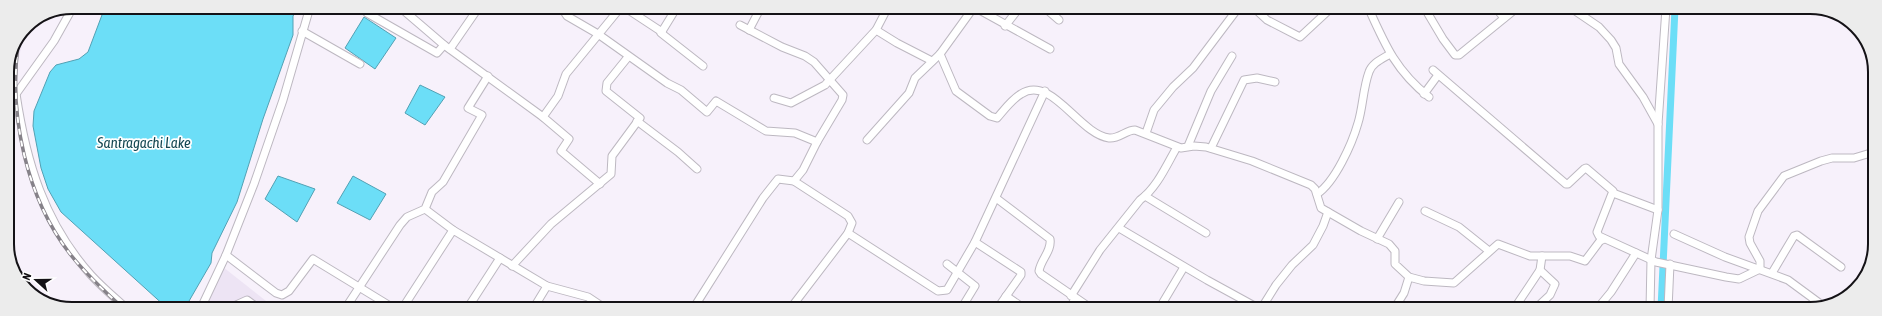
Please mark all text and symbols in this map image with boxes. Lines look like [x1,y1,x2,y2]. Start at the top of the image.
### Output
water label: Santragachi Lake [96,134,191,151]
north arrow [16,260,56,300]
text: N [20,271,33,282]

